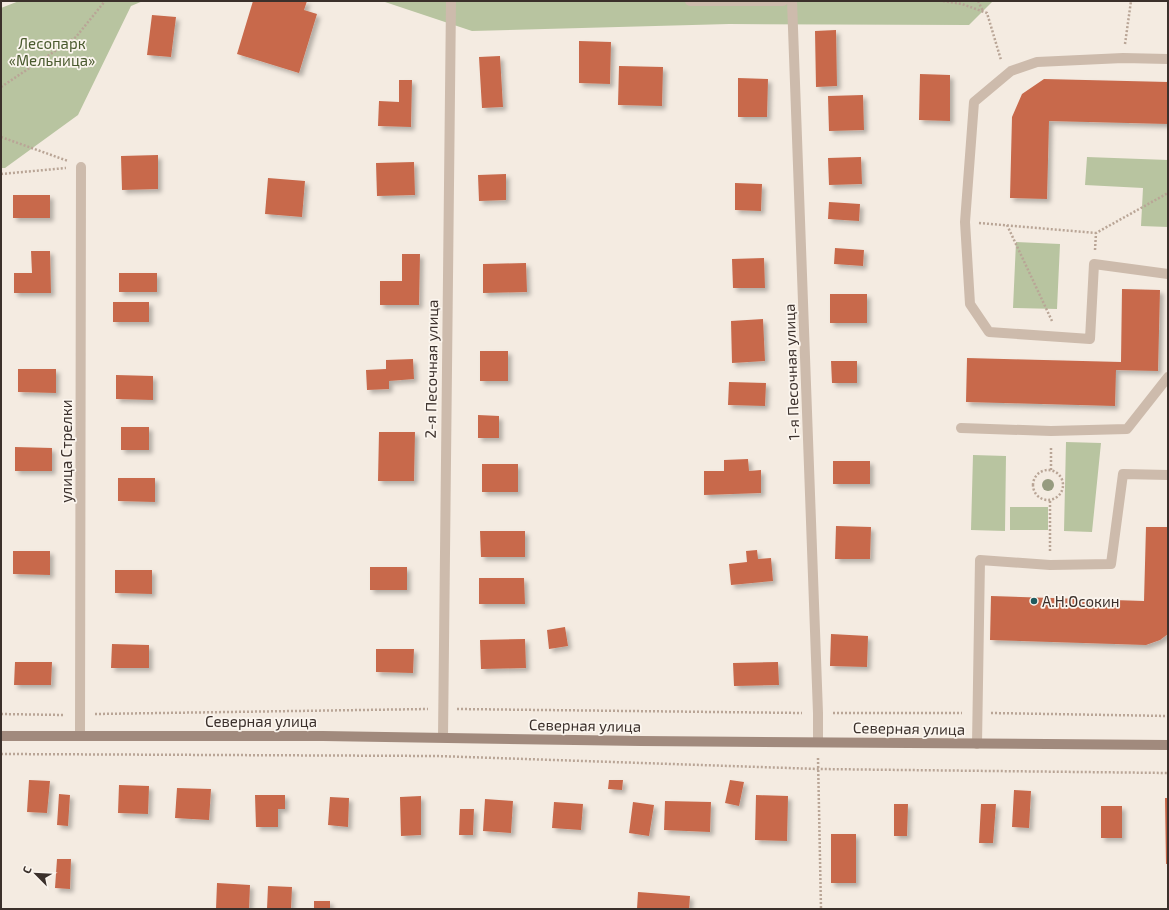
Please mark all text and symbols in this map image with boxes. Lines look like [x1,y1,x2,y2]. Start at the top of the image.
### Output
park label: Лесопарк «Мельница» [9,34,95,69]
street label: 2-я Песочная улица [421,299,442,439]
street label: 1-я Песочная улица [780,303,803,441]
street label: улица Стрелки [57,399,76,503]
place label: А.Н.Осокин [1042,592,1120,610]
marker: А.Н.Осокин [1029,596,1039,606]
street label: Северная улица [205,712,317,731]
street label: Северная улица [529,715,641,736]
street label: Северная улица [853,718,965,739]
north arrow [16,854,56,894]
text: С [19,864,34,875]

